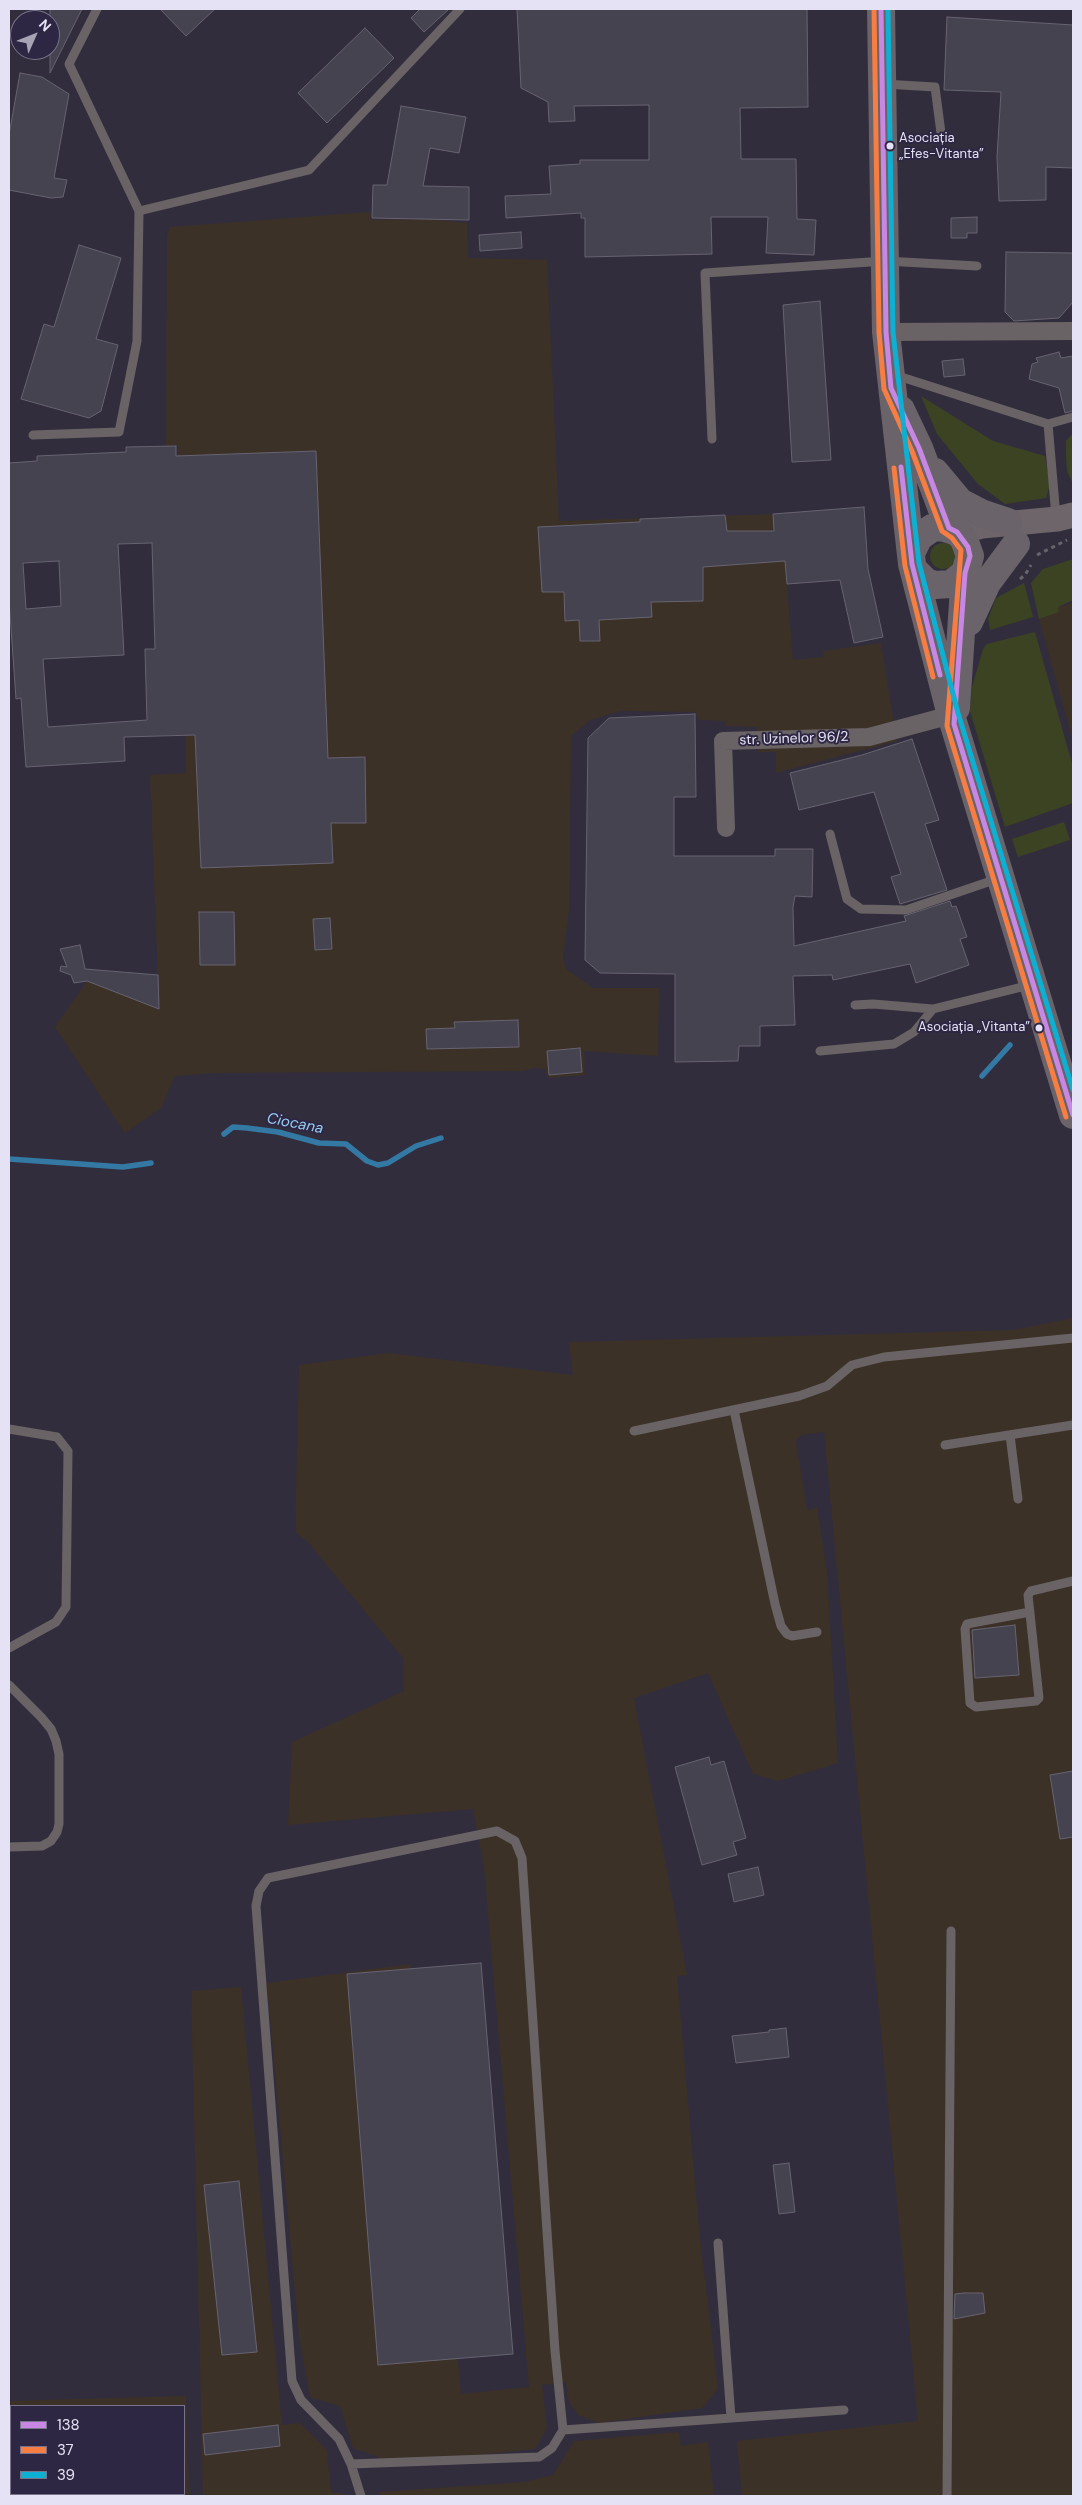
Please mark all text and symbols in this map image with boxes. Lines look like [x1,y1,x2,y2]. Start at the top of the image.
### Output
north arrow [10,10,60,60]
text: N [35,15,55,35]
place label: Asociația „Efes-Vitanta” [899,131,984,162]
marker: Asociația „Efes-Vitanta” [885,141,895,151]
street label: str. Uzinelor 96/2 [739,729,849,749]
place label: Asociația „Vitanta” [918,1020,1030,1036]
marker: Asociația „Vitanta” [1034,1023,1044,1033]
water label: Ciocana [265,1110,325,1138]
legend [10,2405,185,2495]
text: 138 [57,2415,80,2435]
text: 37 [57,2440,74,2460]
text: 39 [57,2465,75,2485]

